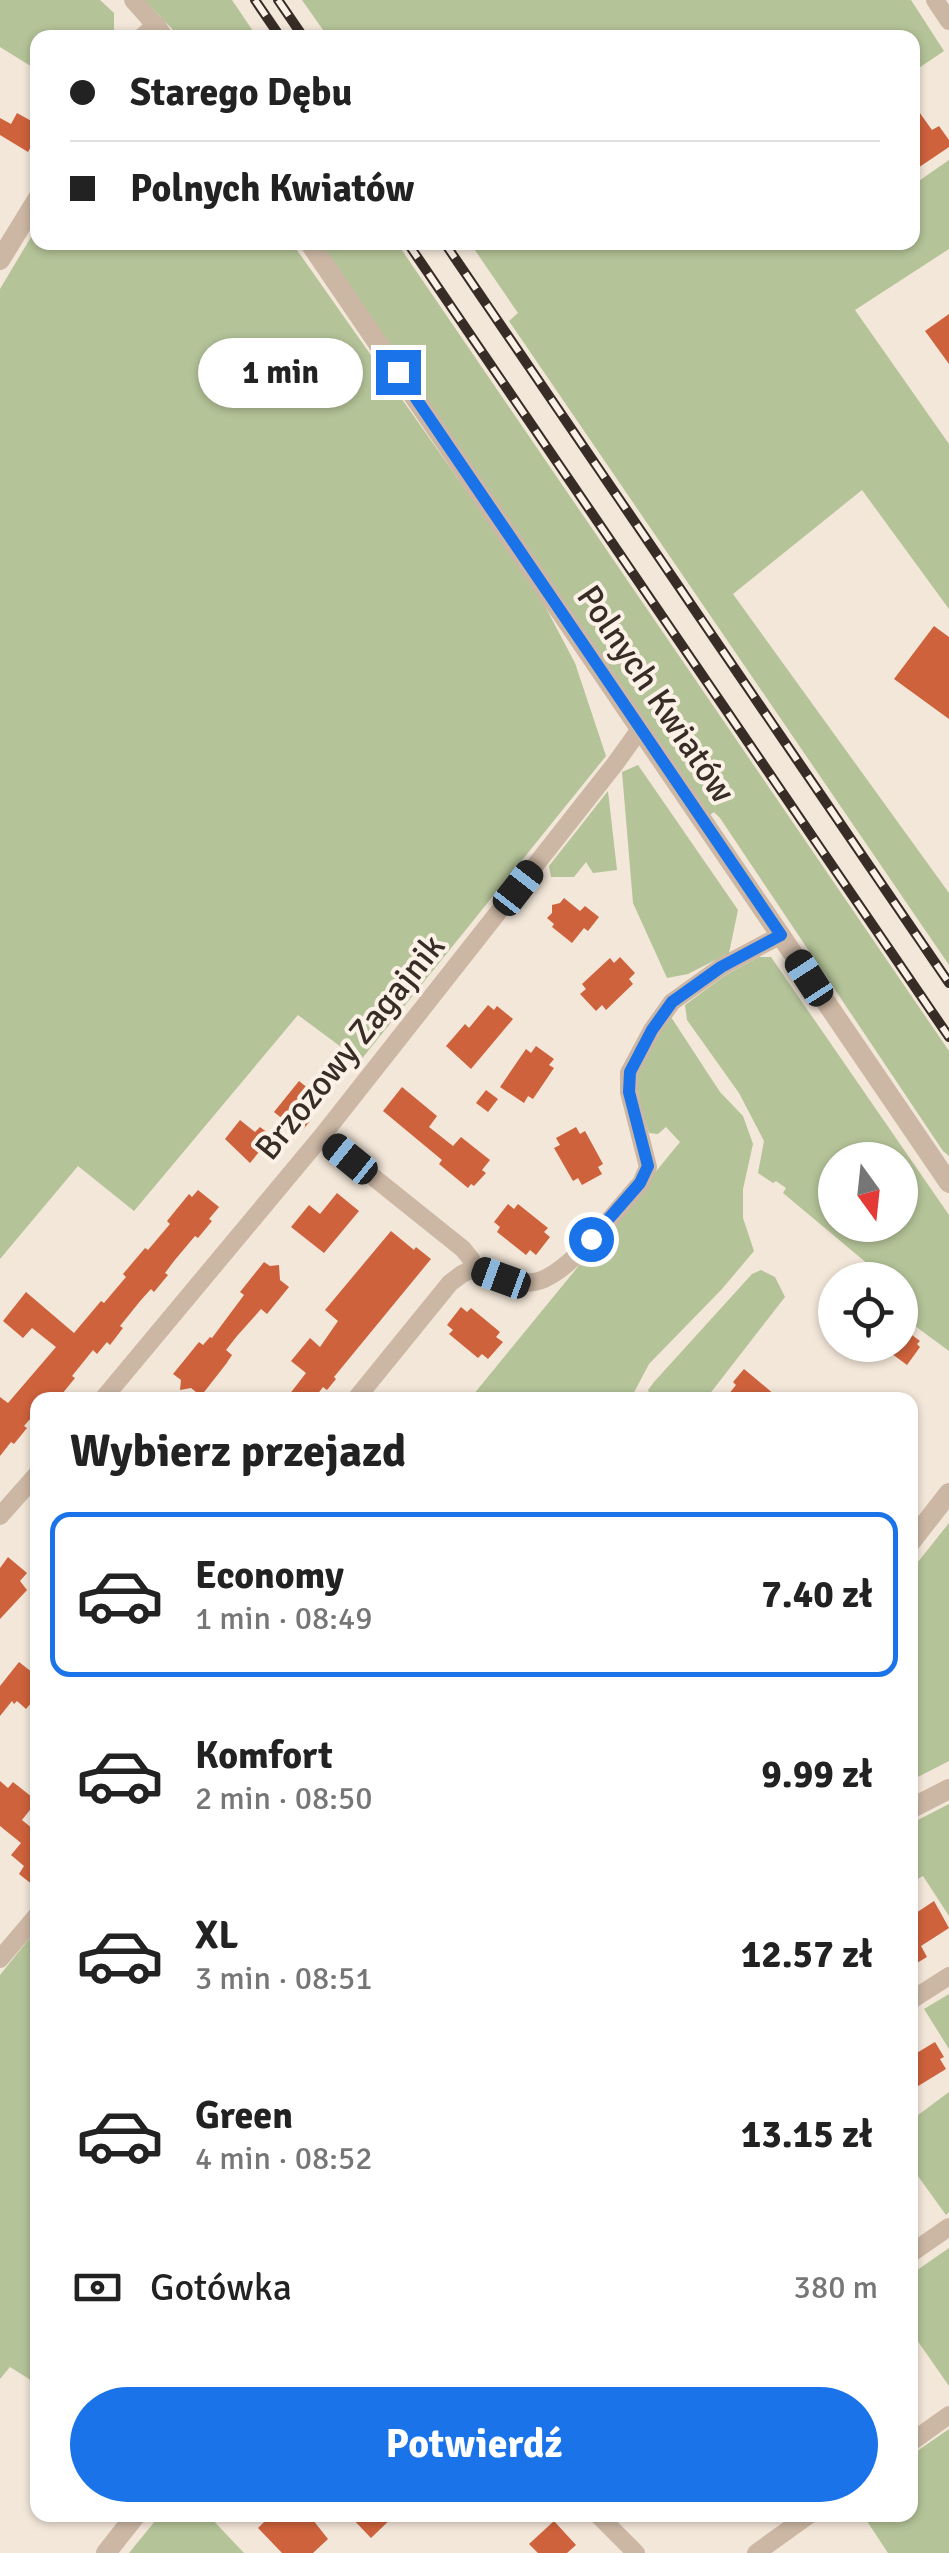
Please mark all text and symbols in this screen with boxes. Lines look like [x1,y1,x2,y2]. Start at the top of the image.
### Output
text: Starego Dębu [130,69,352,116]
text: Polnych Kwiatów [130,165,414,212]
callout: 1 min [198,337,363,407]
route end [376,350,421,395]
text: 1 min [242,353,319,392]
street label: Polnych Kwiatów [567,577,745,811]
car [488,855,548,921]
street label: Brzozowy Zagajnik [246,926,454,1168]
car [780,945,838,1011]
car [317,1128,383,1190]
north arrow [818,1142,918,1242]
map controls [818,1142,918,1362]
route start [569,1217,614,1262]
car [468,1254,534,1302]
button: locate [818,1262,918,1362]
text: Wybierz przejazd [70,1424,406,1479]
icon: car [75,1550,165,1640]
text: Economy [195,1552,344,1599]
text: 7.40 zł [761,1571,873,1618]
text: 1 min · 08:49 [195,1599,373,1638]
icon: car [75,1730,165,1820]
text: Komfort [195,1732,333,1779]
text: 9.99 zł [761,1751,873,1798]
text: 2 min · 08:50 [195,1779,373,1818]
icon: car [75,1910,165,2000]
text: XL [195,1912,238,1959]
text: 12.57 zł [741,1931,873,1978]
text: 3 min · 08:51 [195,1959,373,1998]
icon: car [75,2090,165,2180]
text: Green [195,2092,293,2139]
text: 13.15 zł [741,2111,873,2158]
text: 4 min · 08:52 [195,2139,373,2178]
icon: cash [70,2260,125,2315]
text: Gotówka [150,2264,292,2311]
text: 380 m [794,2268,878,2307]
button: Potwierdź [70,2387,878,2502]

